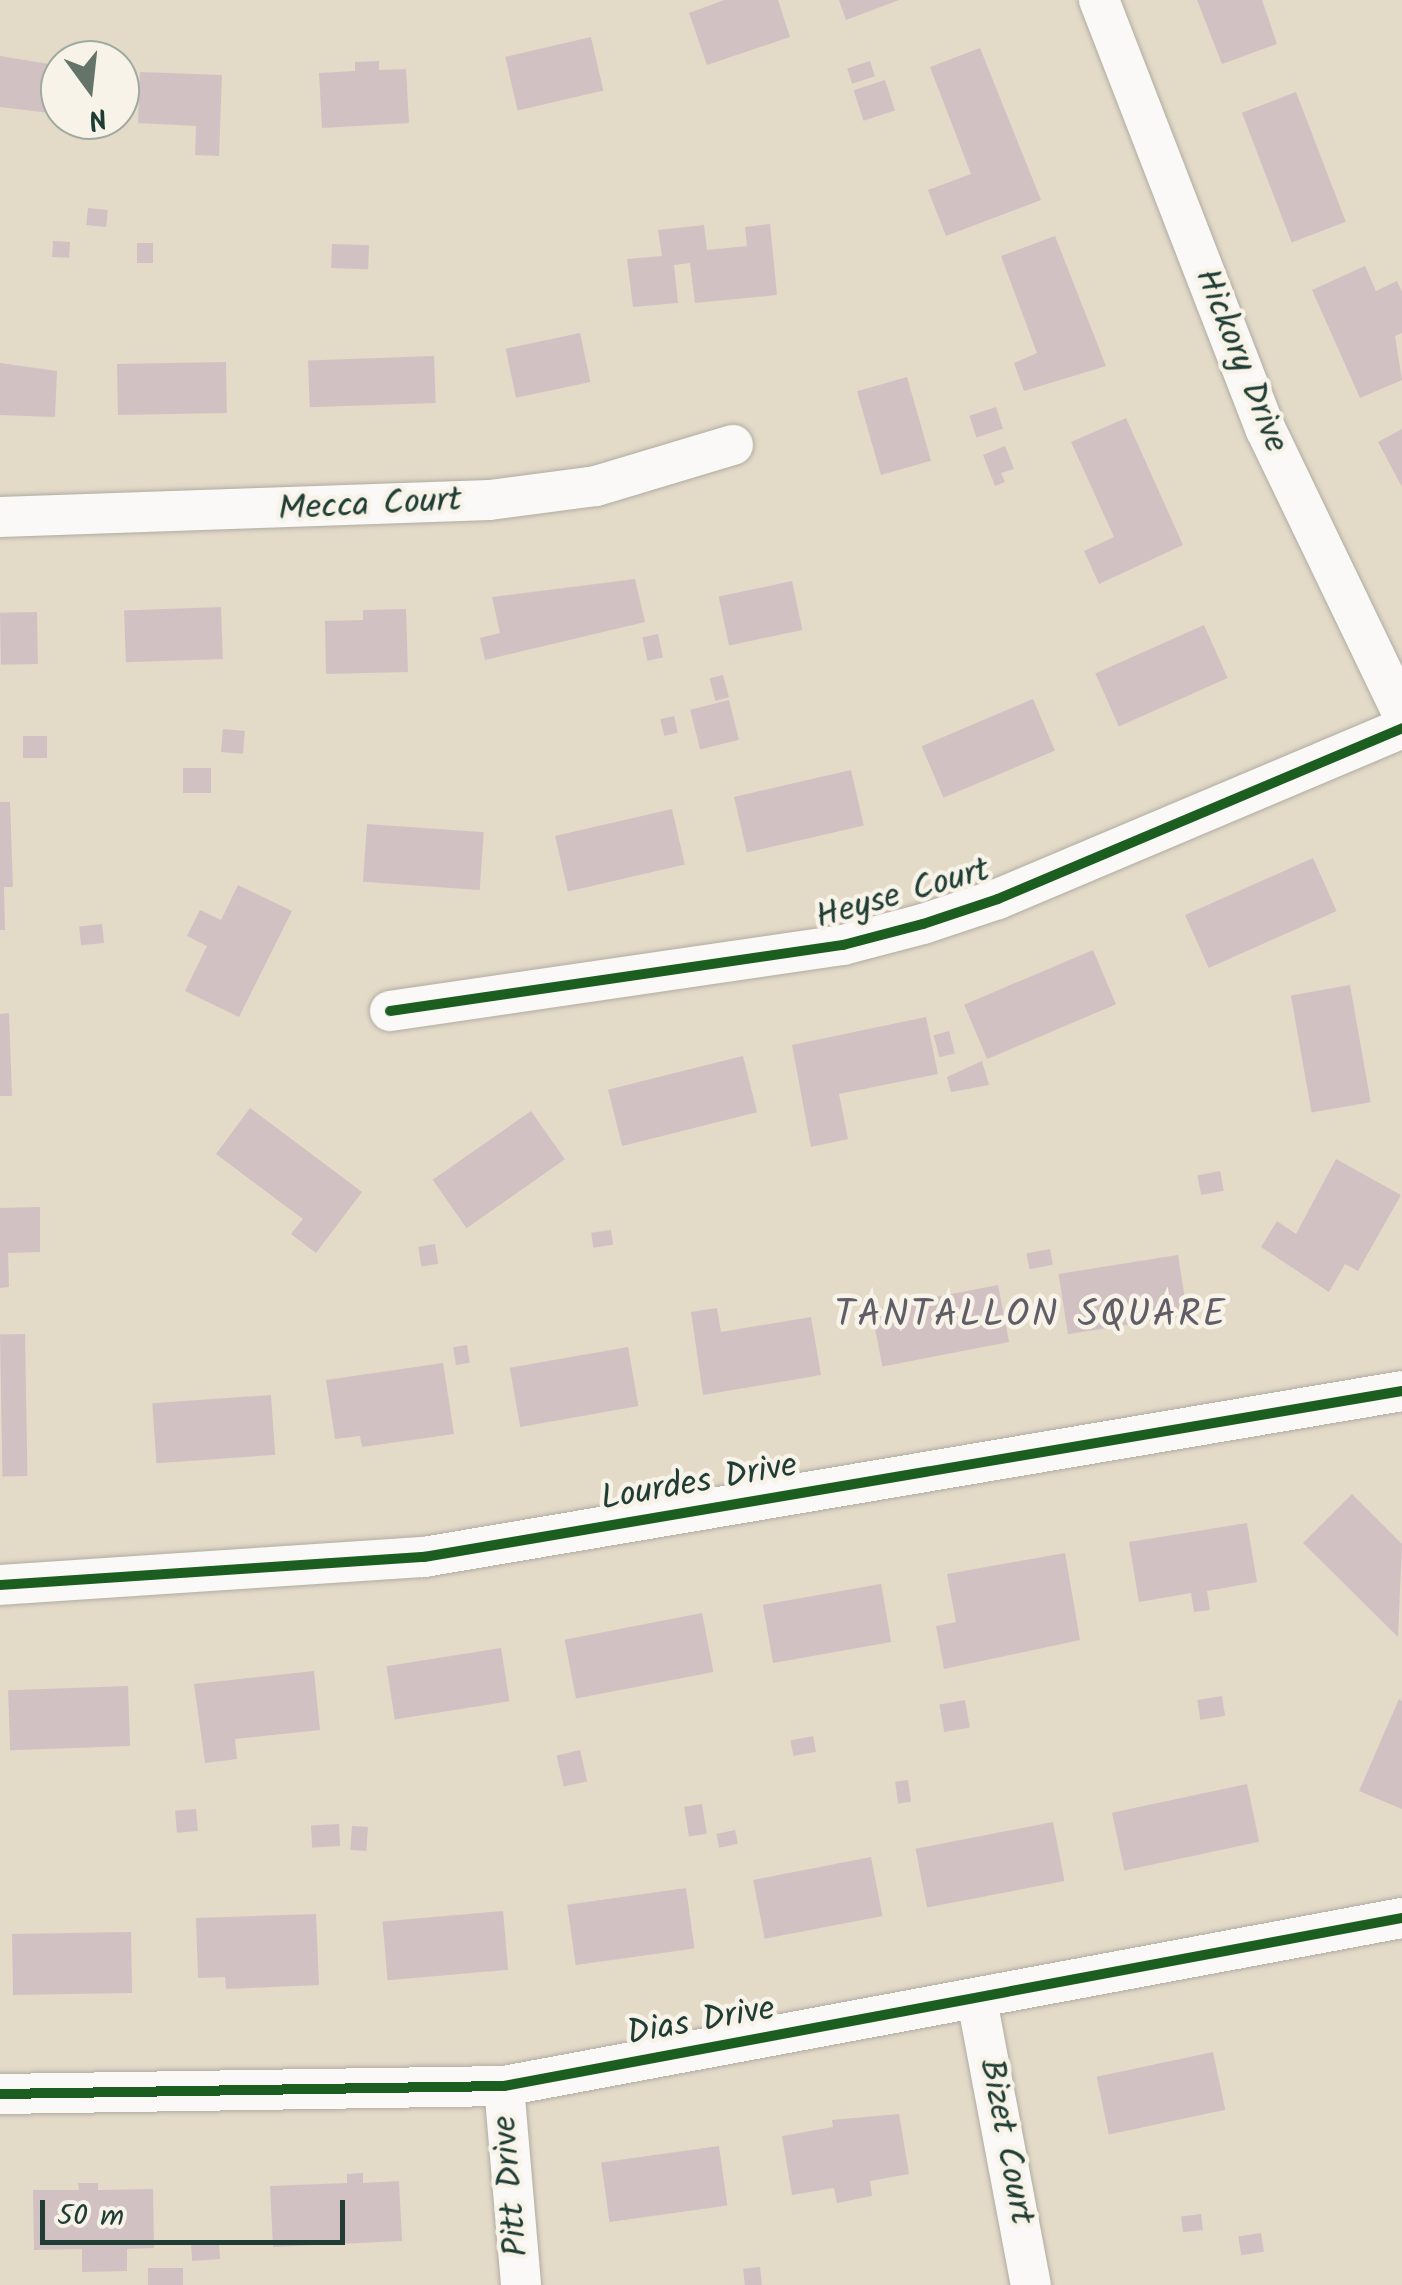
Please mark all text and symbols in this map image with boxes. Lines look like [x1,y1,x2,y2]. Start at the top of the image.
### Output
north arrow [40,40,140,140]
text: N [83,94,112,142]
street label: Hickory Drive [1184,263,1296,459]
street label: Mecca Court [277,480,463,532]
street label: Heyse Court [811,850,995,940]
district label: TANTALLON SQUARE [834,1294,1228,1340]
street label: Lourdes Drive [598,1445,800,1521]
street label: Dias Drive [624,1988,778,2056]
street label: Bizet Court [968,2055,1042,2229]
street label: Pitt Drive [485,2114,539,2258]
scale bar [45,2180,350,2242]
text: 50 m [57,2193,124,2241]

